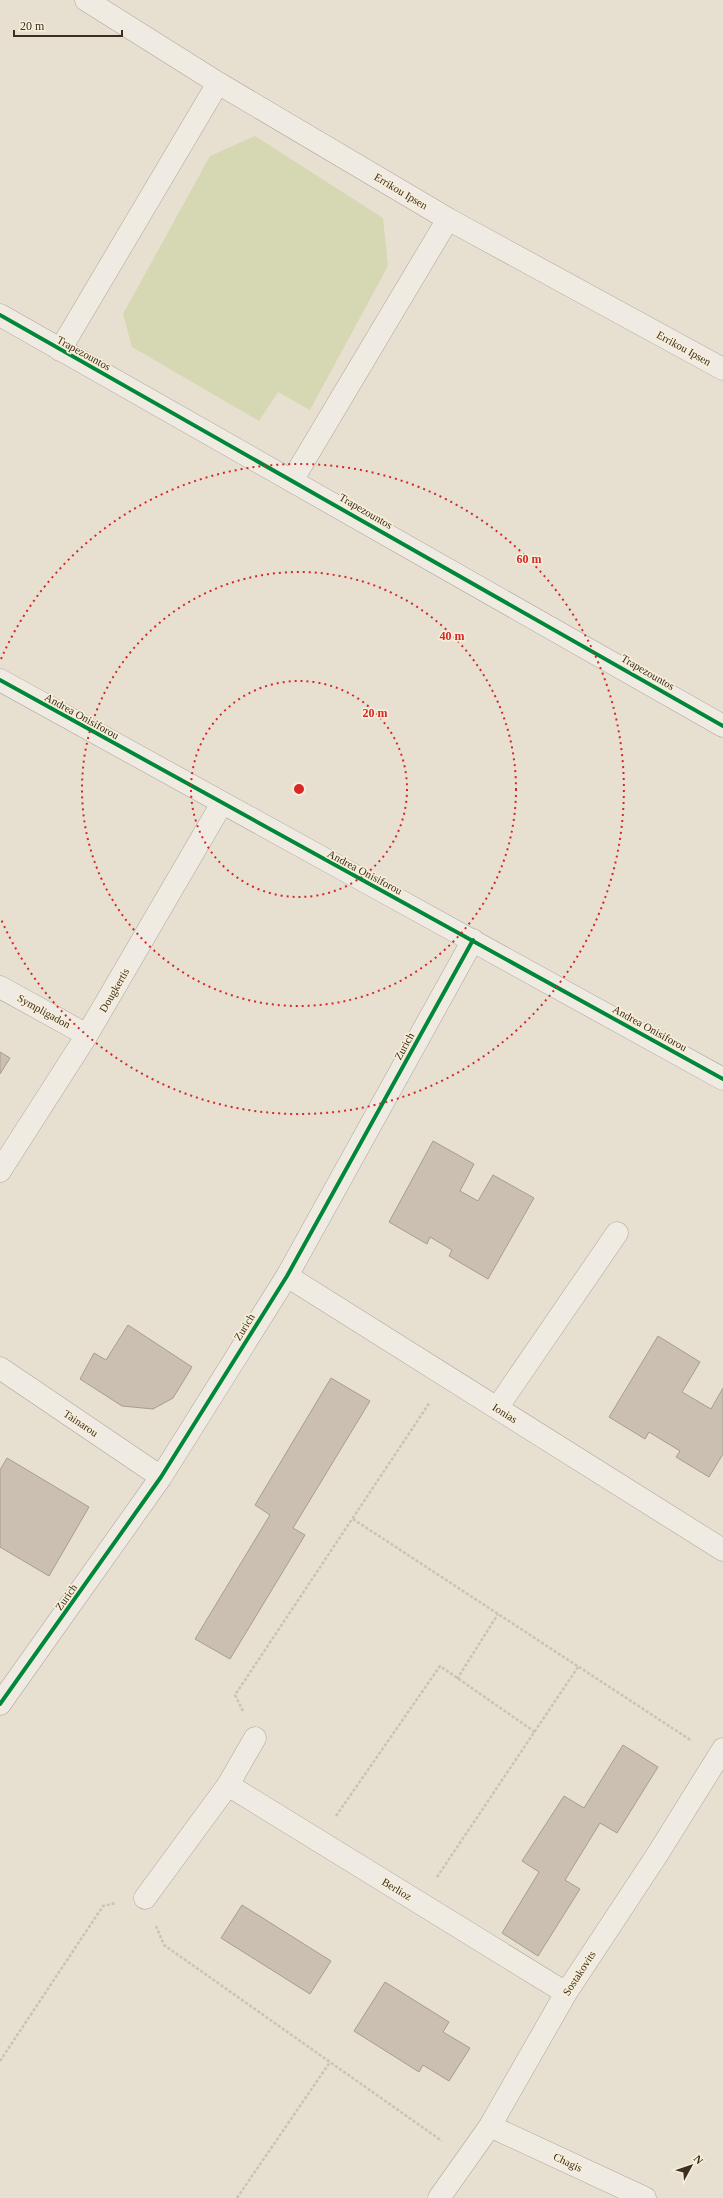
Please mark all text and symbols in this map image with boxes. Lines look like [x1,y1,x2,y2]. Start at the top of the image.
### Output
scale bar [14,12,122,38]
text: 20 m [20,19,45,33]
street label: Errikou Ipsen [372,170,430,212]
street label: Errikou Ipsen [655,328,714,368]
street label: Trapezountos [55,333,113,373]
street label: Trapezountos [337,491,395,531]
text: 60 m [517,552,542,566]
text: 40 m [440,629,465,643]
street label: Trapezountos [619,652,677,692]
street label: Andrea Onisiforou [43,691,122,742]
text: 20 m [363,706,388,720]
centre of rings [292,782,306,796]
street label: Andrea Onisiforou [326,847,405,897]
street label: Dougkertis [97,966,131,1014]
street label: Sympligadon [15,992,73,1031]
street label: Andrea Onisiforou [611,1003,690,1054]
street label: Zurich [392,1030,417,1062]
street label: Zurich [231,1311,257,1343]
street label: Ionias [490,1401,520,1425]
street label: Tainarou [62,1407,101,1439]
street label: Zurich [53,1581,80,1612]
street label: Berlioz [380,1876,414,1903]
street label: Sostakovits [560,1948,598,1998]
north arrow [671,2146,711,2186]
street label: Chagis [552,2150,584,2174]
text: N [692,2153,706,2167]

